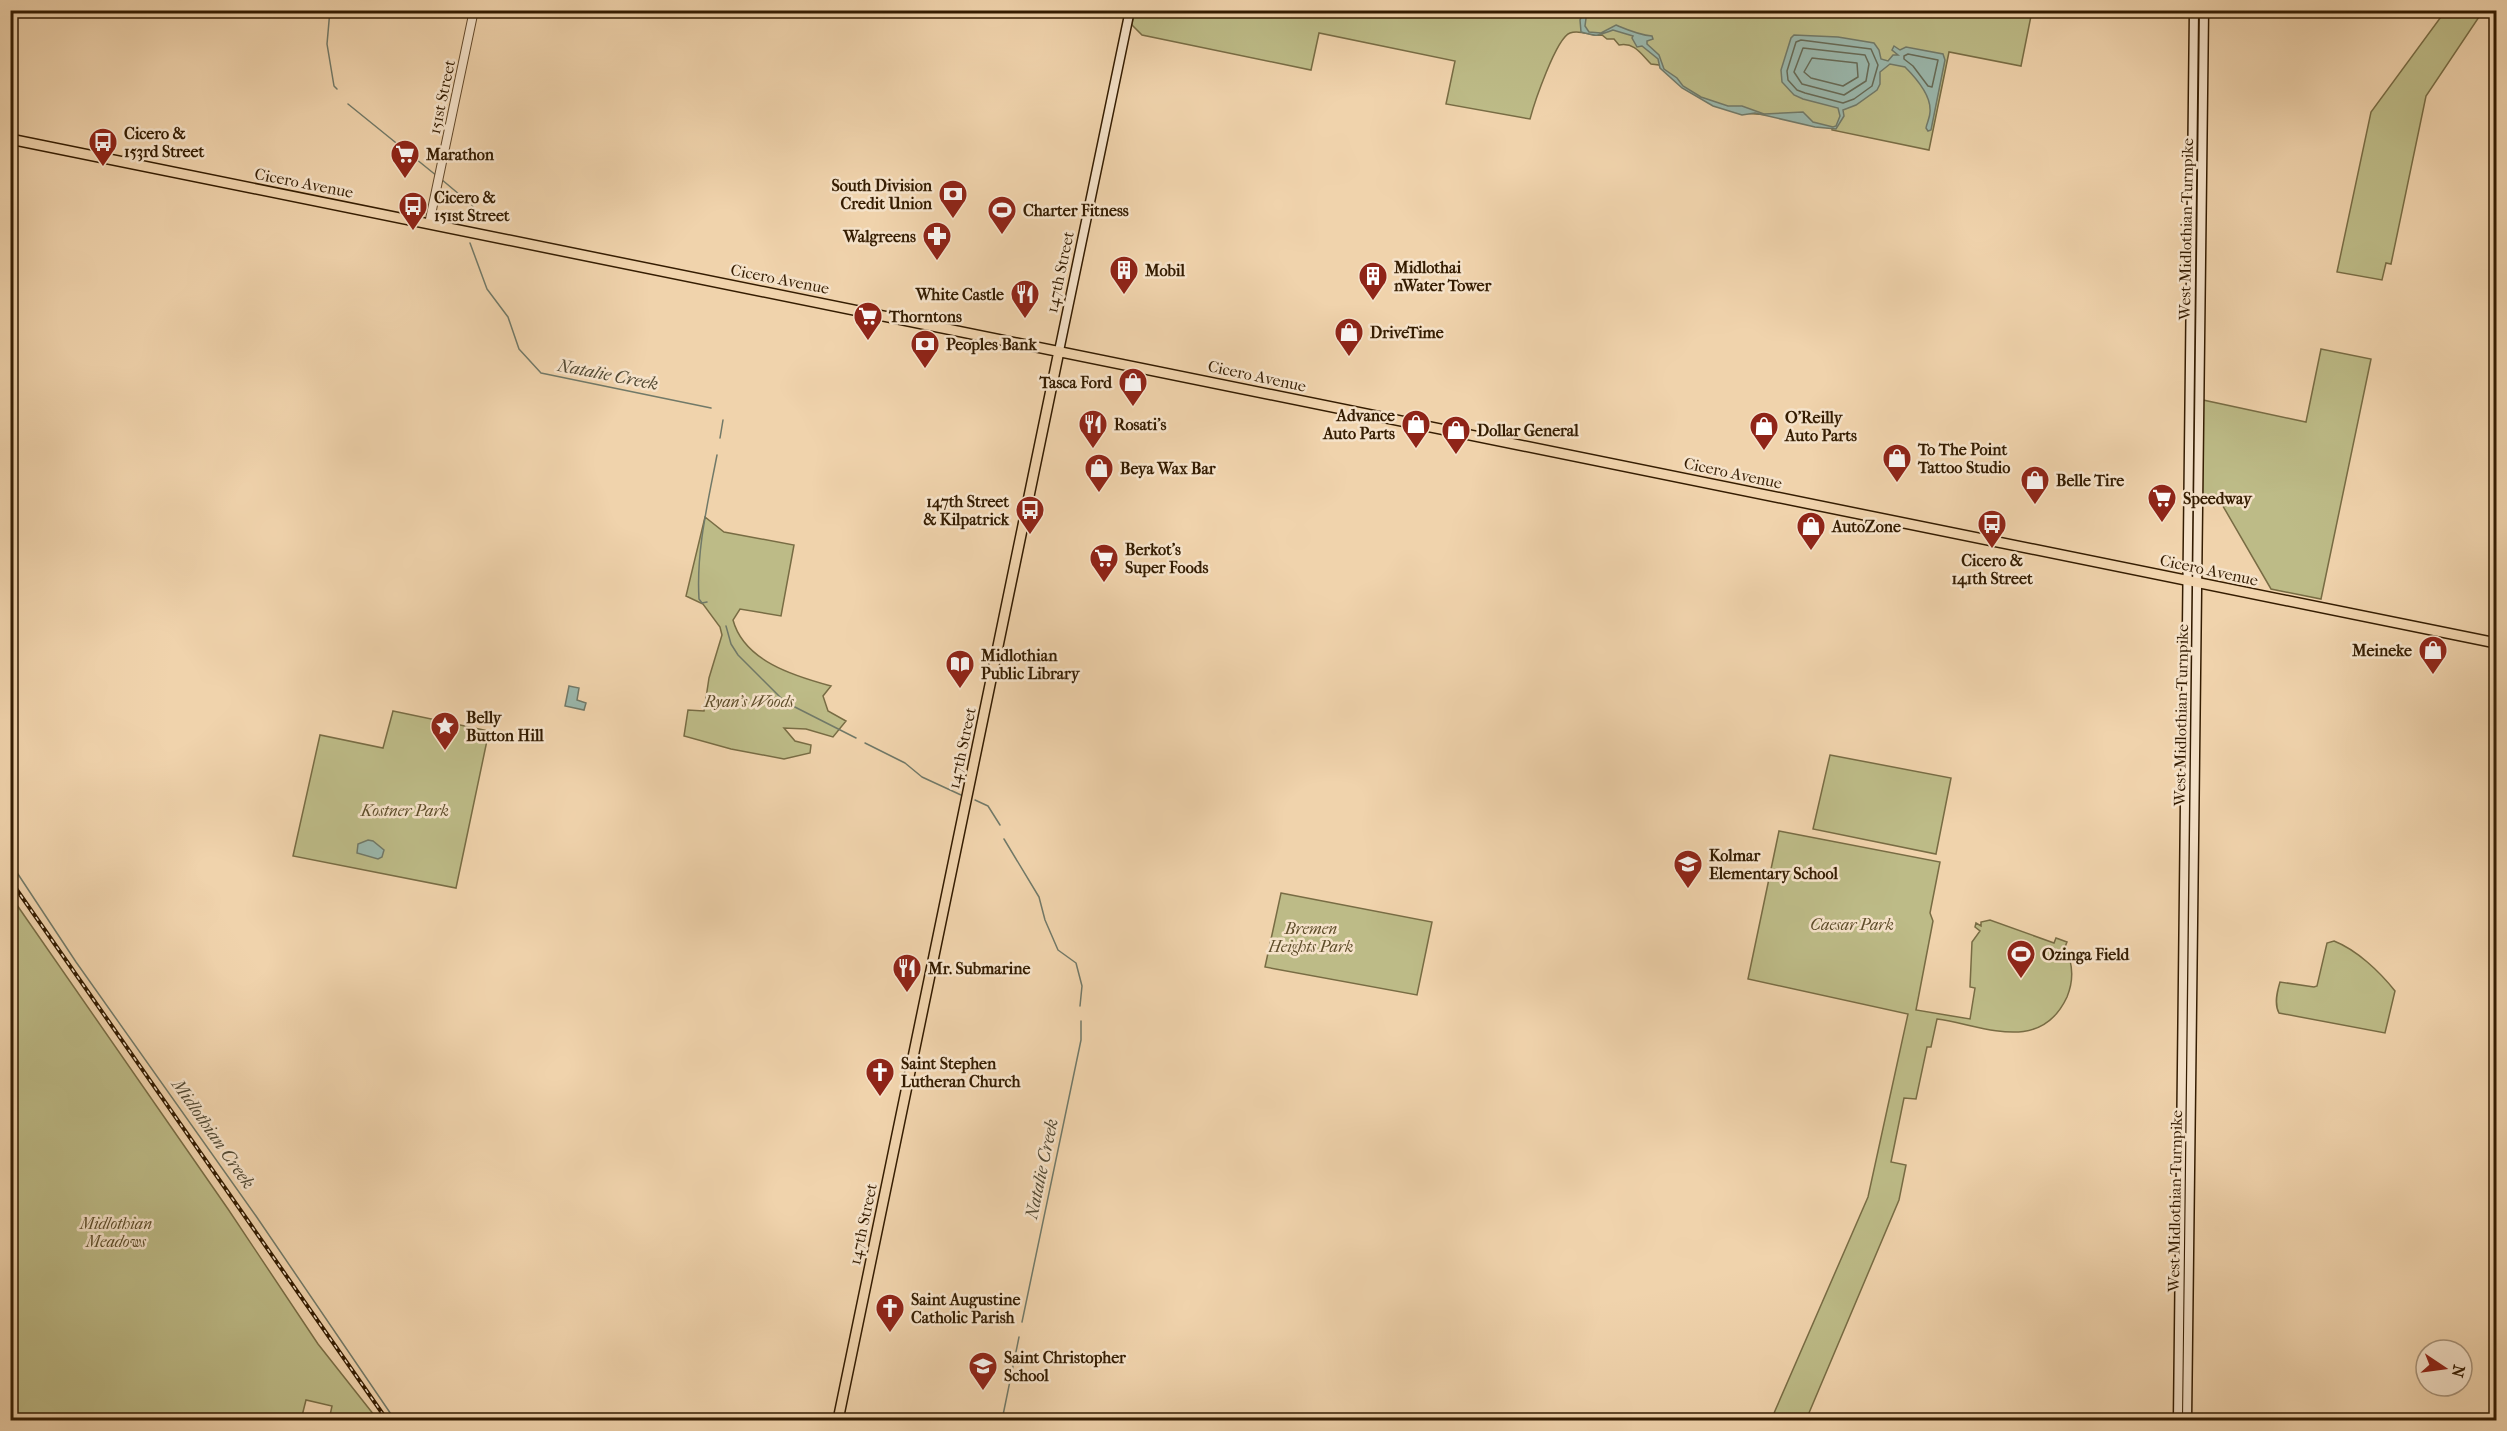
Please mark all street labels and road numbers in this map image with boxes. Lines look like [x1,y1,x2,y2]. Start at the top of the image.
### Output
street label: 151st Street [425,58,459,136]
street label: West Midlothian Turnpike [2175,138,2197,321]
street label: Cicero Avenue [253,164,355,202]
street label: 147th Street [1042,229,1078,314]
street label: Cicero Avenue [729,260,831,298]
street label: Cicero Avenue [1206,356,1308,396]
street label: Cicero Avenue [1682,453,1784,493]
street label: Cicero Avenue [2158,550,2260,590]
street label: West Midlothian Turnpike [2170,624,2192,807]
street label: 147th Street [944,705,980,790]
street label: West Midlothian Turnpike [2164,1110,2186,1293]
street label: 147th Street [845,1181,881,1266]

